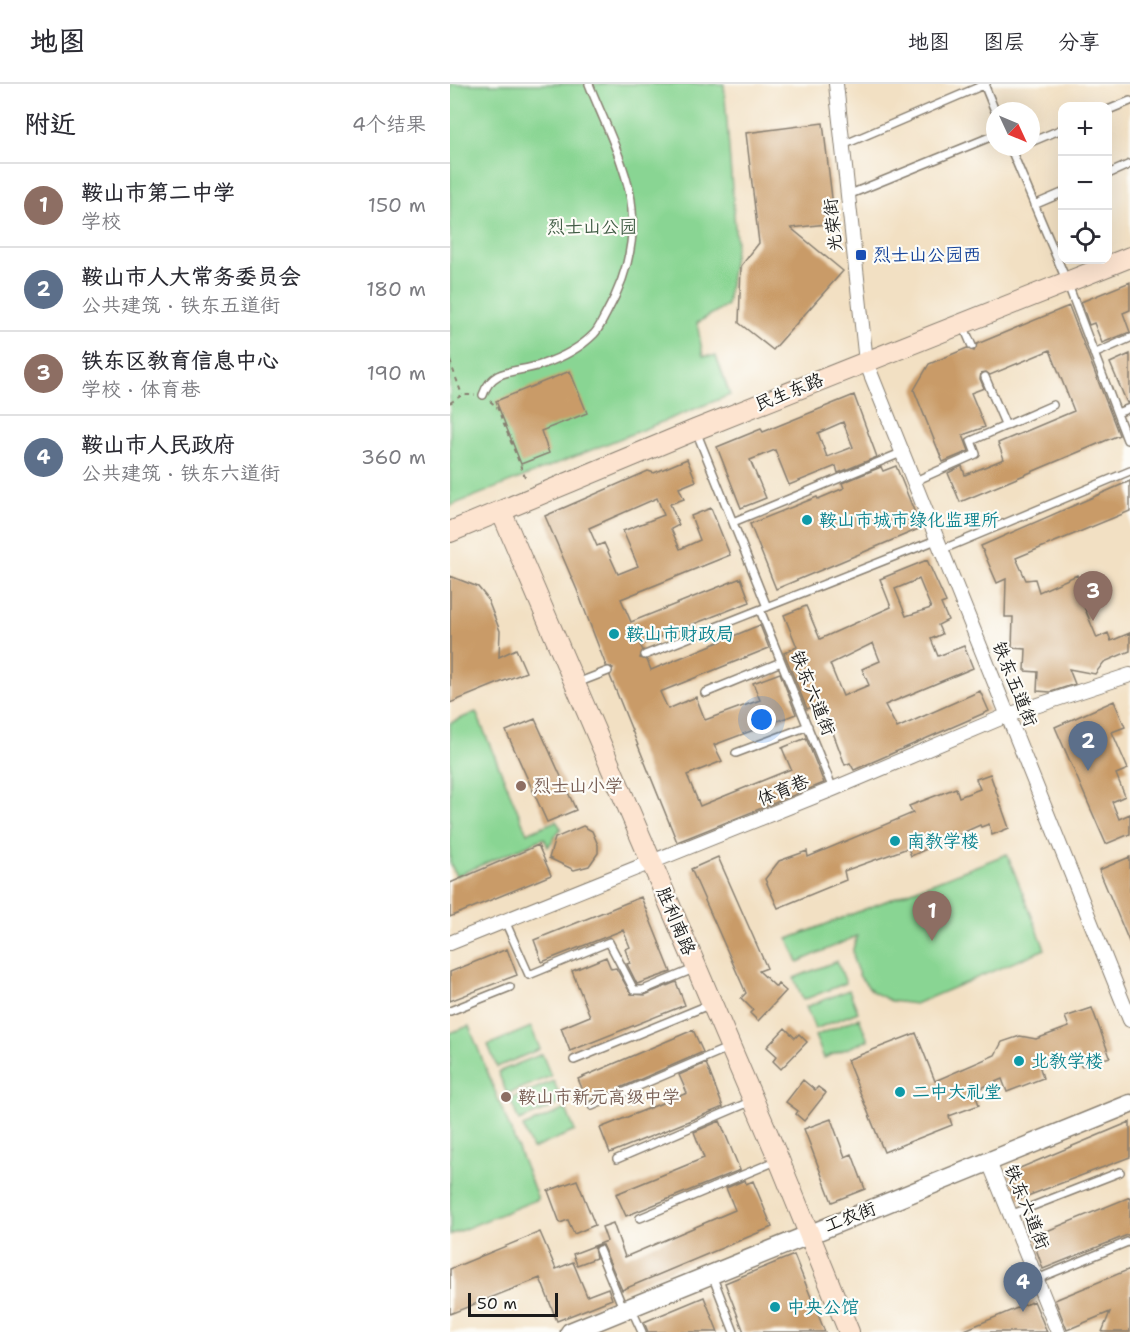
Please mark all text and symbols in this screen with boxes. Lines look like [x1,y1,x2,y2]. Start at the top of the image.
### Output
text: 地图 [30,22,86,60]
text: 地图 [908,28,950,56]
text: 图层 [983,28,1025,56]
text: 分享 [1058,28,1100,56]
north arrow [986,102,1040,156]
map controls [1058,102,1112,264]
button: + [1058,102,1112,156]
text: 附近 [24,106,76,141]
text: 4个结果 [352,111,426,137]
button: − [1058,156,1112,210]
text: 鞍山市第二中学 [81,178,235,207]
text: 1 [39,192,48,218]
text: 150 m [368,192,426,218]
street label: 光荣街 [818,197,848,253]
text: 学校 [81,208,121,234]
button: locate [1058,210,1112,264]
park label: 烈士山公园 [547,215,637,239]
place label: 烈士山公园西 [873,243,981,267]
marker: 烈士山公园西 [854,248,868,262]
text: 鞍山市人大常务委员会 [81,262,301,291]
text: 2 [37,276,51,302]
text: 180 m [366,276,426,302]
text: 公共建筑 · 铁东五道街 [81,292,280,318]
text: 铁东区教育信息中心 [81,346,279,375]
text: 3 [37,360,51,386]
text: 190 m [367,360,426,386]
street label: 民生东路 [751,367,827,417]
text: 学校 · 体育巷 [81,376,200,402]
text: 鞍山市人民政府 [81,430,235,459]
text: 4 [37,444,51,470]
text: 360 m [361,444,426,470]
text: 公共建筑 · 铁东六道街 [81,460,280,486]
place label: 鞍山市城市绿化监理所 [819,508,999,532]
marker: 鞍山市城市绿化监理所 [800,513,814,527]
pin: 3 [1074,572,1112,621]
place label: 鞍山市财政局 [626,622,734,646]
marker: 鞍山市财政局 [607,627,621,641]
street label: 铁东五道街 [987,638,1043,730]
street label: 铁东六道街 [785,647,841,739]
your location [747,705,776,734]
pin: 2 [1068,722,1108,771]
street label: 体育巷 [753,769,813,811]
place label: 烈士山小学 [533,774,623,798]
marker: 烈士山小学 [514,779,528,793]
place label: 南教学楼 [907,829,979,853]
marker: 南教学楼 [888,834,902,848]
street label: 胜利南路 [651,883,701,959]
pin: 1 [912,892,952,941]
place label: 北教学楼 [1031,1049,1103,1073]
marker: 北教学楼 [1012,1054,1026,1068]
place label: 二中大礼堂 [912,1080,1002,1104]
place label: 鞍山市新元高级中学 [518,1085,680,1109]
marker: 二中大礼堂 [893,1085,907,1099]
marker: 鞍山市新元高级中学 [499,1090,513,1104]
street label: 铁东六道街 [999,1161,1055,1253]
street label: 工农街 [820,1196,880,1238]
pin: 4 [1004,1262,1042,1312]
scale bar [468,1290,558,1318]
text: 50 m [477,1293,517,1314]
place label: 中央公馆 [787,1295,859,1319]
marker: 中央公馆 [768,1300,782,1314]

